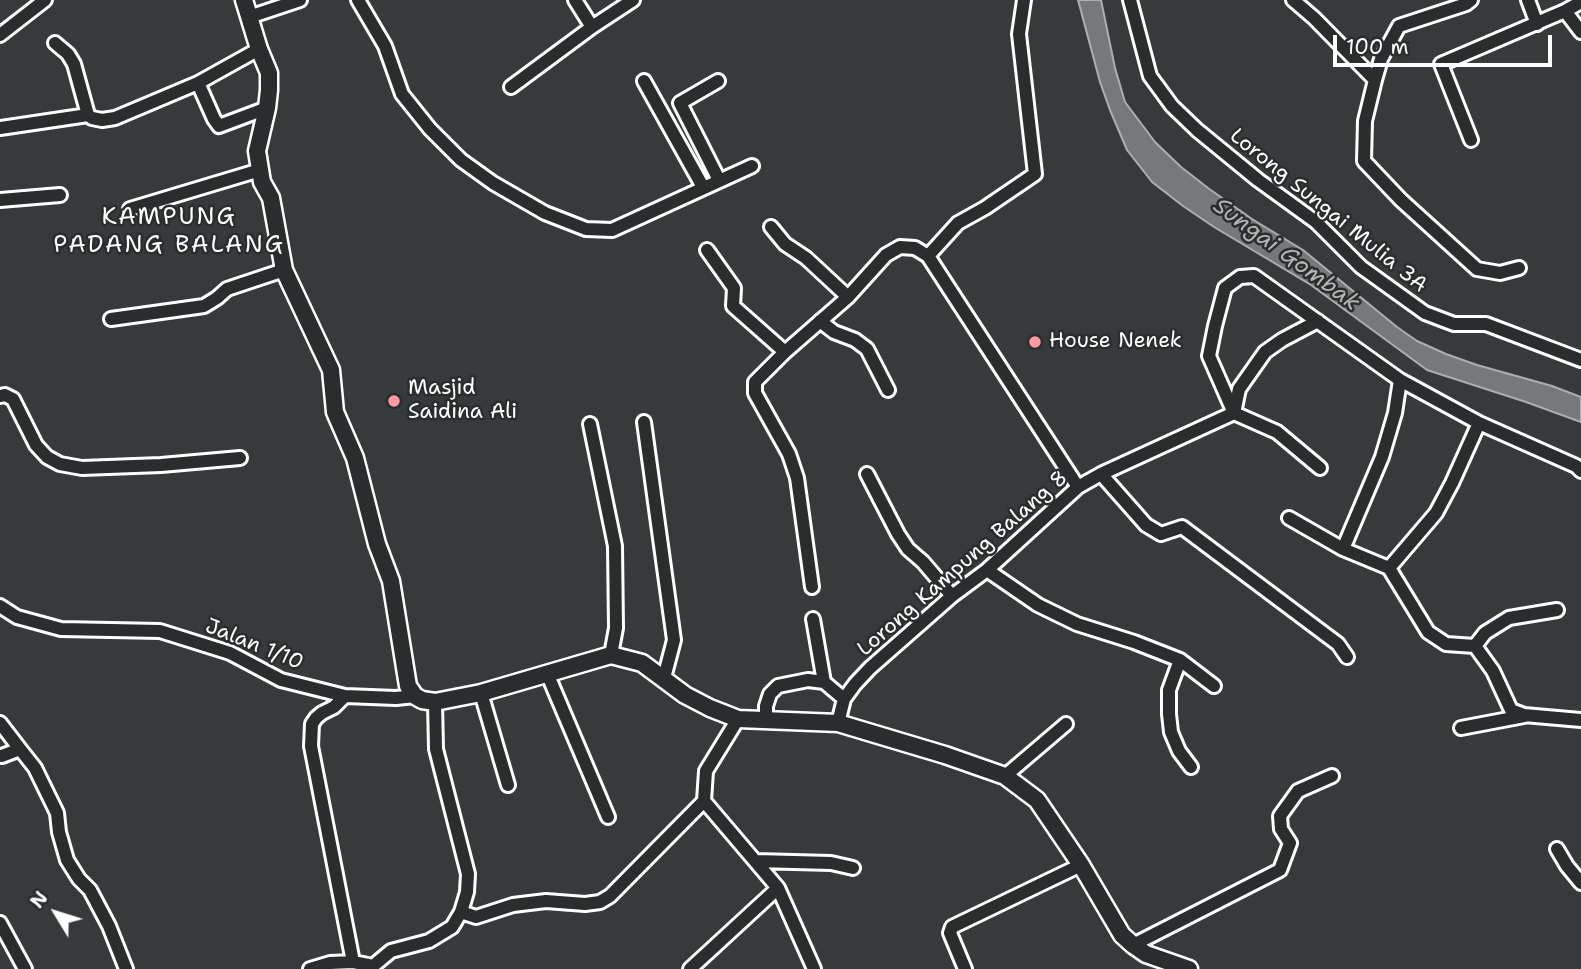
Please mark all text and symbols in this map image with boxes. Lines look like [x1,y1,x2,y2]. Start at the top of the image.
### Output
scale bar [1336,21,1555,65]
text: 100 m [1346,33,1409,61]
street label: Lorong Sungai Mulia 3A [1224,124,1432,298]
water label: Sungai Gombak [1207,193,1365,317]
district label: KAMPUNG PADANG BALANG [55,204,283,260]
place label: House Nenek [1049,329,1182,355]
marker: House Nenek [1027,334,1043,350]
place label: Masjid Saidina Ali [408,376,517,426]
marker: Masjid Saidina Ali [386,393,402,409]
street label: Lorong Kampung Balang 8 [853,466,1073,662]
street label: Jalan 1/10 [201,614,307,676]
north arrow [21,878,91,948]
text: N [25,886,54,913]

